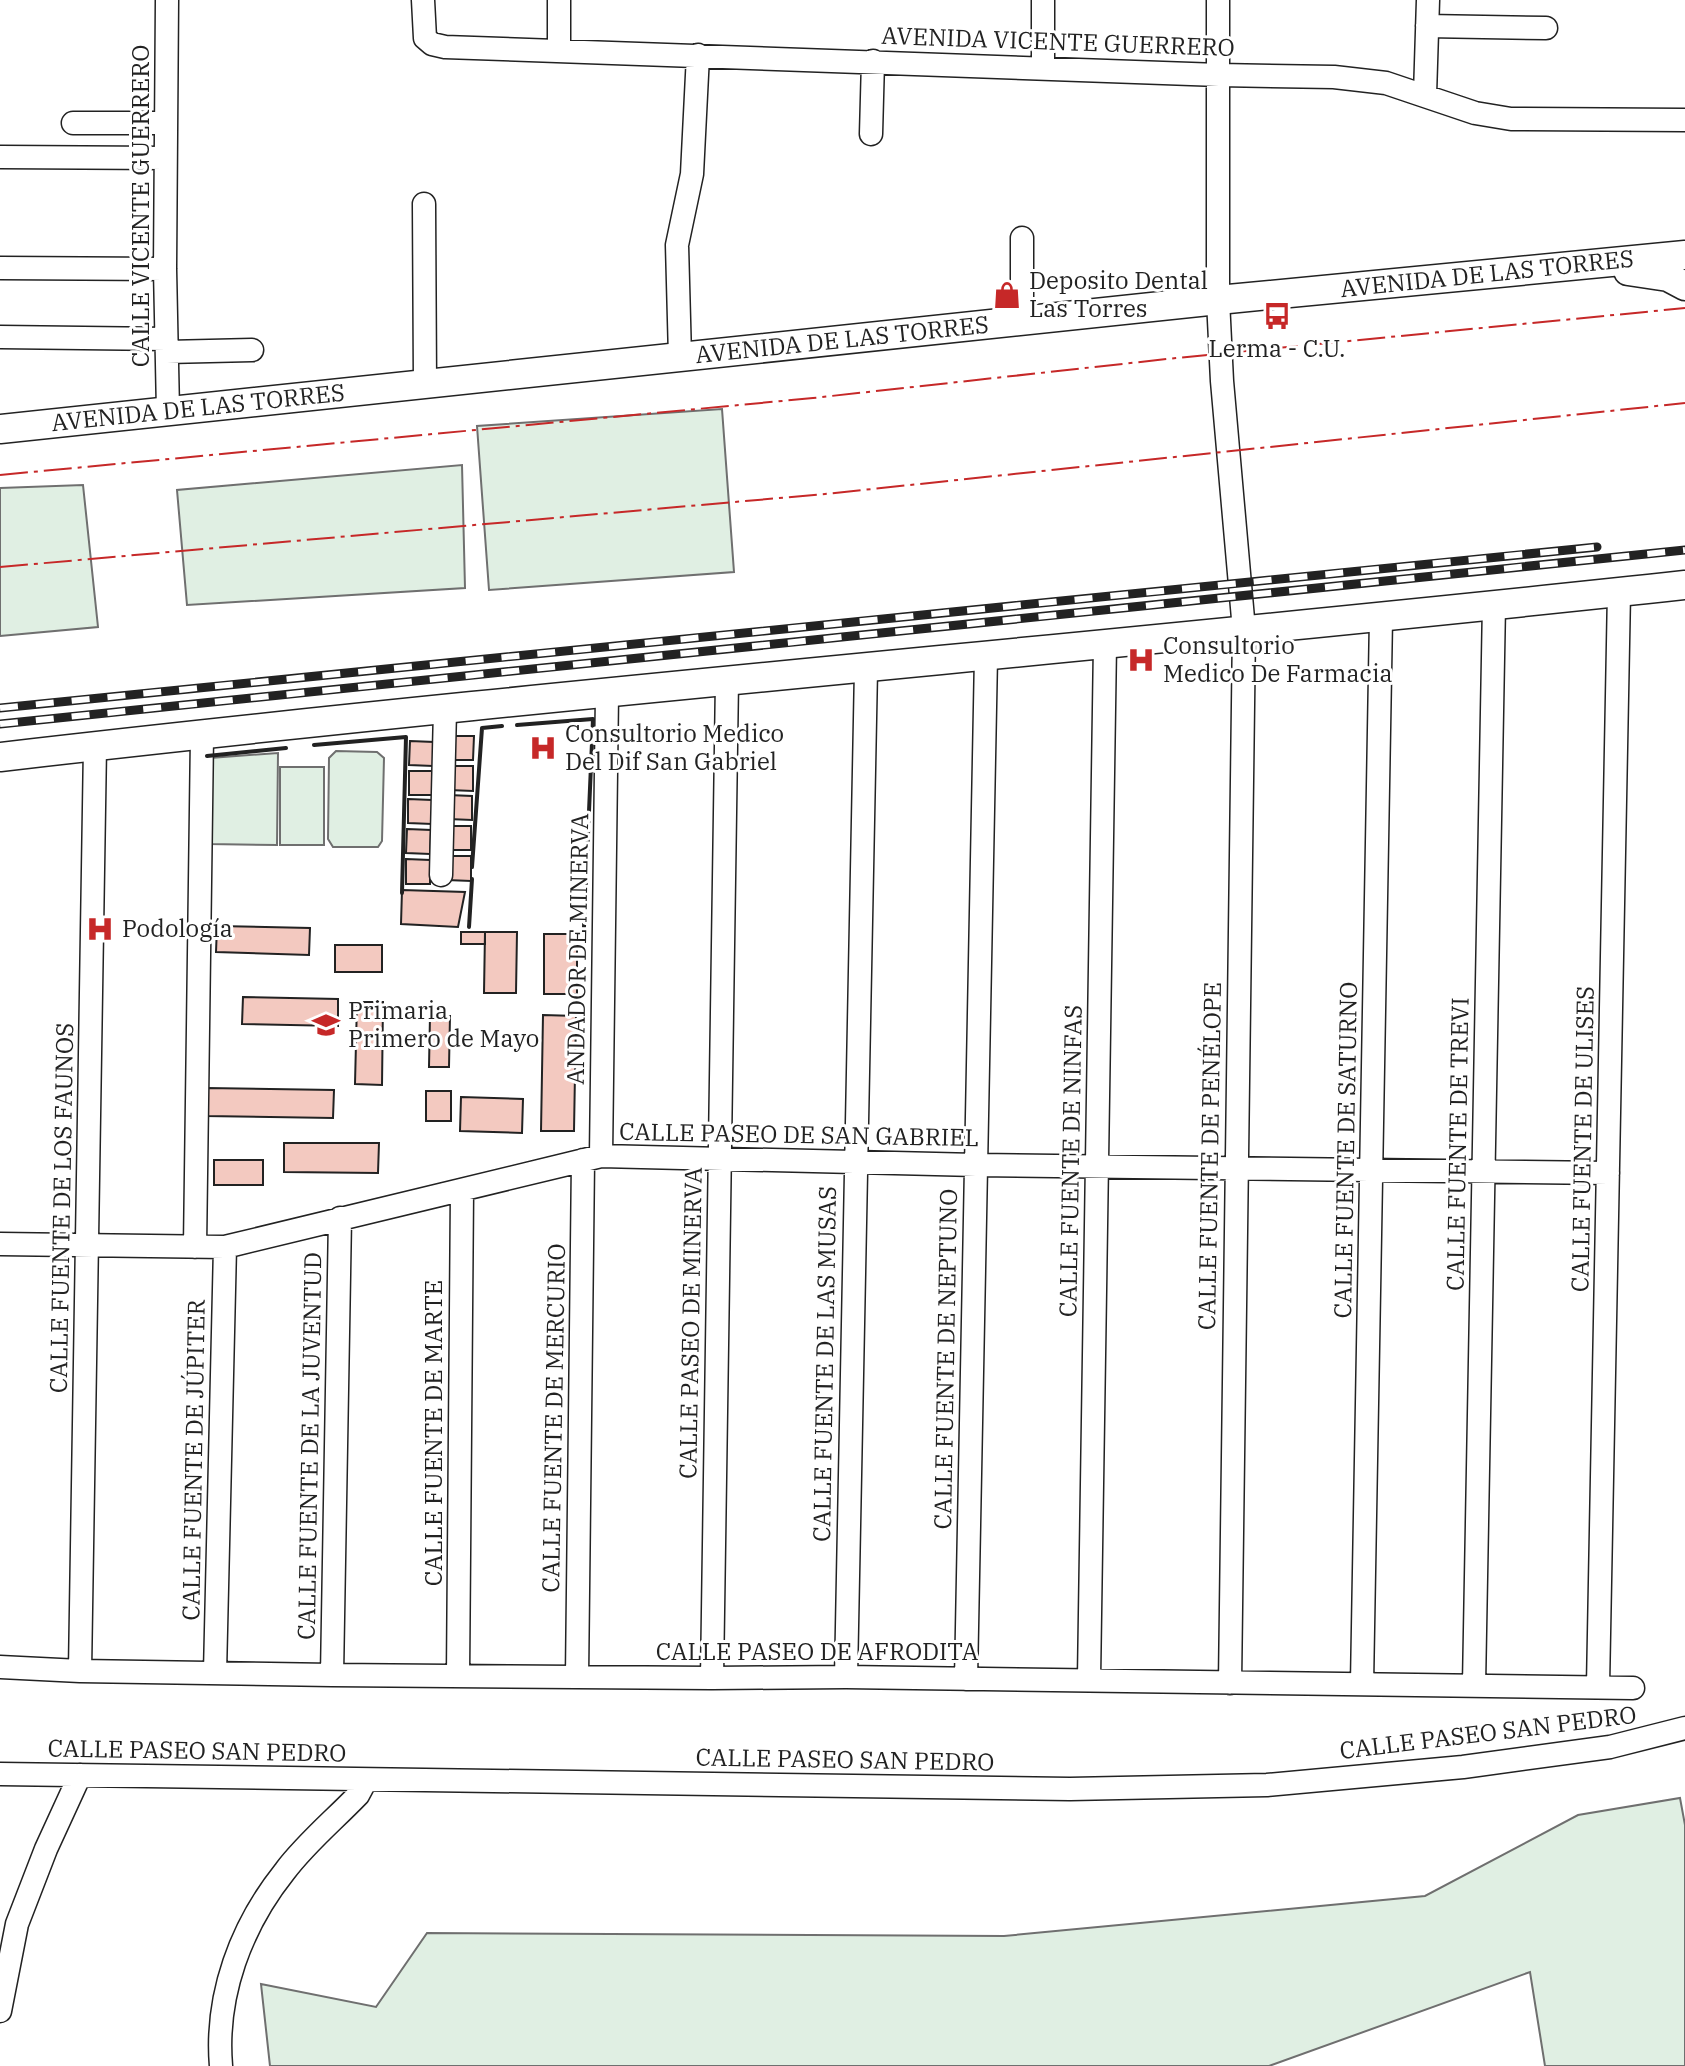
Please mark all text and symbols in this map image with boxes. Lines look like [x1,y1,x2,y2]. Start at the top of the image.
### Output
street label: AVENIDA VICENTE GUERRERO [881,19,1235,63]
street label: CALLE VICENTE GUERRERO [124,45,156,367]
street label: AVENIDA DE LAS TORRES [1339,242,1635,304]
place label: Deposito Dental Las Torres [1029,264,1208,324]
shop icon: Deposito Dental Las Torres [992,280,1022,310]
bus stop icon: Lerma - C.U. [1262,301,1292,331]
street label: AVENIDA DE LAS TORRES [694,308,990,370]
place label: Lerma - C.U. [1208,332,1346,364]
street label: AVENIDA DE LAS TORRES [50,376,346,438]
place label: Consultorio Medico De Farmacia [1163,629,1393,689]
hospital icon: Consultorio Medico De Farmacia [1126,645,1156,675]
place label: Consultorio Medico Del Dif San Gabriel [565,717,784,777]
hospital icon: Consultorio Medico Del Dif San Gabriel [528,733,558,763]
street label: ANDADOR DE MINERVA [559,812,595,1085]
place label: Podología [122,912,233,944]
hospital icon: Podología [85,914,115,944]
street label: CALLE FUENTE DE SATURNO [1326,981,1364,1319]
street label: CALLE FUENTE DE PENÉLOPE [1190,982,1228,1330]
street label: CALLE FUENTE DE ULISES [1563,986,1601,1292]
place label: Primaria Primero de Mayo [348,994,539,1054]
street label: CALLE FUENTE DE TREVI [1438,997,1476,1291]
street label: CALLE FUENTE DE NINFAS [1051,1005,1089,1317]
school or university icon: Primaria Primero de Mayo [311,1010,341,1040]
street label: CALLE FUENTE DE LOS FAUNOS [42,1023,80,1393]
street label: CALLE PASEO DE SAN GABRIEL [619,1115,979,1153]
street label: CALLE PASEO DE MINERVA [671,1166,709,1479]
street label: CALLE FUENTE DE LAS MUSAS [805,1186,843,1542]
street label: CALLE FUENTE DE NEPTUNO [926,1188,964,1530]
street label: CALLE FUENTE DE MERCURIO [534,1243,572,1593]
street label: CALLE FUENTE DE LA JUVENTUD [290,1252,328,1640]
street label: CALLE FUENTE DE MARTE [417,1280,449,1586]
street label: CALLE FUENTE DE JÚPITER [174,1299,212,1621]
street label: CALLE PASEO DE AFRODITA [656,1635,979,1667]
street label: CALLE PASEO SAN PEDRO [1338,1698,1638,1766]
street label: CALLE PASEO SAN PEDRO [47,1731,347,1769]
street label: CALLE PASEO SAN PEDRO [695,1740,995,1778]

